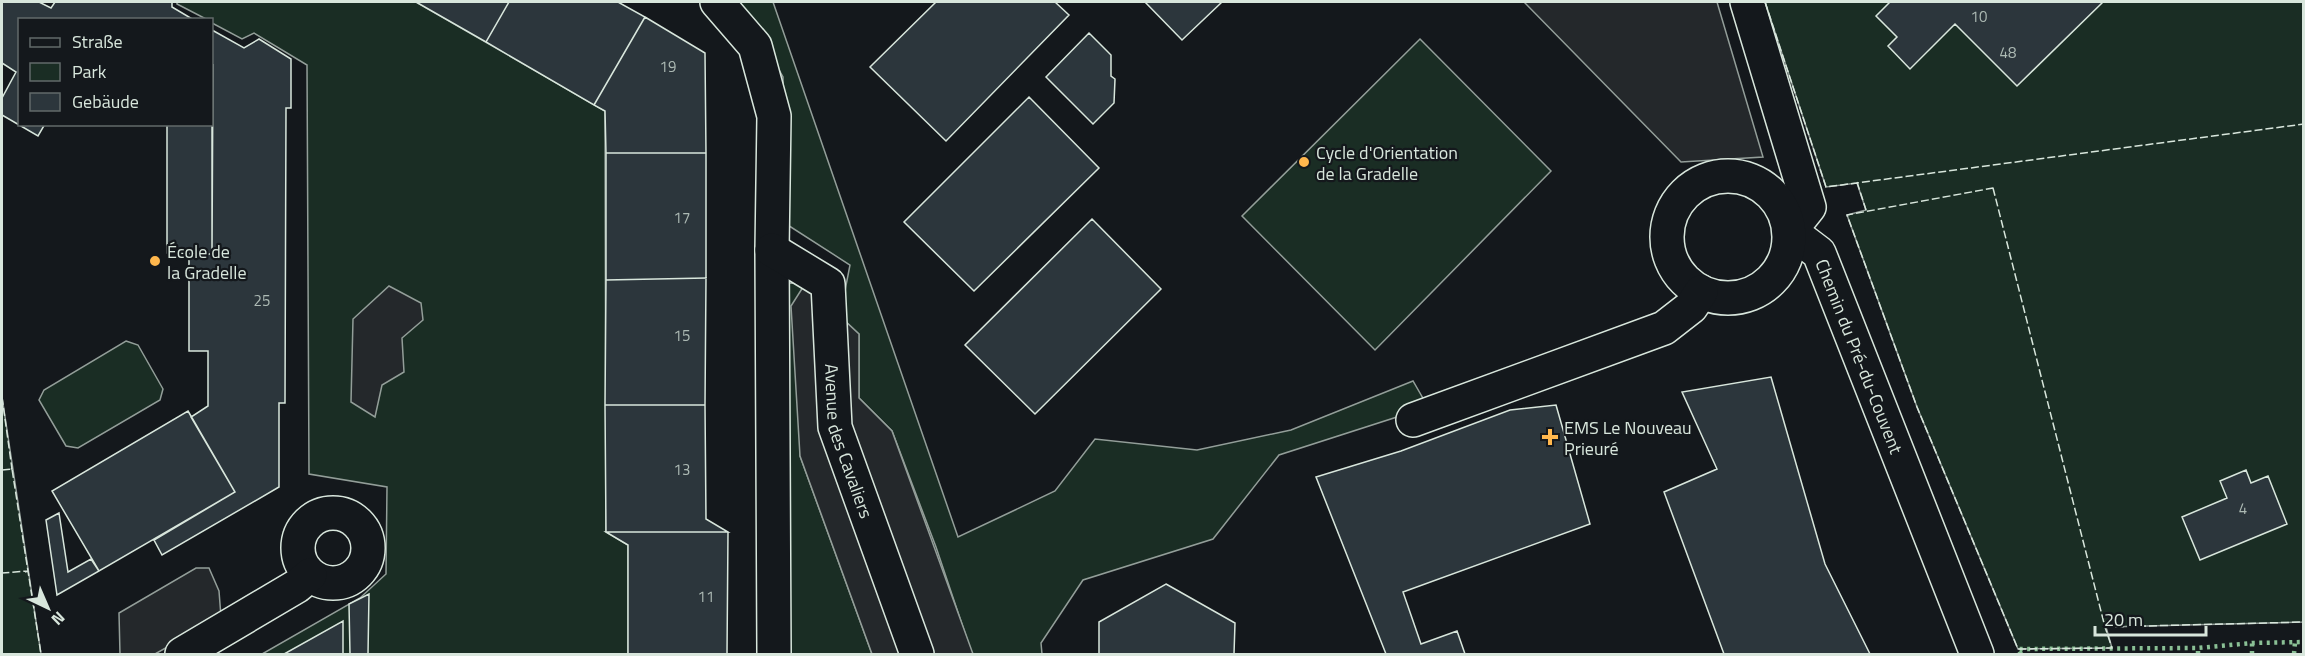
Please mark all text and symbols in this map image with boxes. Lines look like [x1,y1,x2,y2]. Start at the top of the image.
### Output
house number: 10 [1971,5,1987,28]
legend [18,18,213,126]
text: Straße [72,28,123,55]
house number: 48 [2000,41,2016,64]
house number: 19 [660,55,676,78]
text: Park [72,58,107,85]
text: Gebäude [72,88,139,115]
place label: Cycle d'Orientation de la Gradelle [1316,139,1458,187]
marker: Cycle d'Orientation de la Gradelle [1297,155,1311,169]
house number: 17 [674,206,690,229]
place label: École de la Gradelle [167,238,247,286]
marker: École de la Gradelle [148,254,162,268]
street label: Chemin du Pré-du-Couvent [1809,255,1910,458]
house number: 25 [254,289,270,312]
house number: 15 [674,324,690,347]
street label: Avenue des Cavaliers [818,363,880,522]
place label: EMS Le Nouveau Prieuré [1564,414,1692,462]
marker: EMS Le Nouveau Prieuré [1541,428,1559,446]
house number: 13 [674,458,690,481]
house number: 4 [2239,497,2247,520]
north arrow [18,578,78,638]
house number: 11 [698,585,714,608]
scale bar [2095,599,2206,637]
text: N [46,606,71,631]
text: 20 m [2104,606,2143,633]

